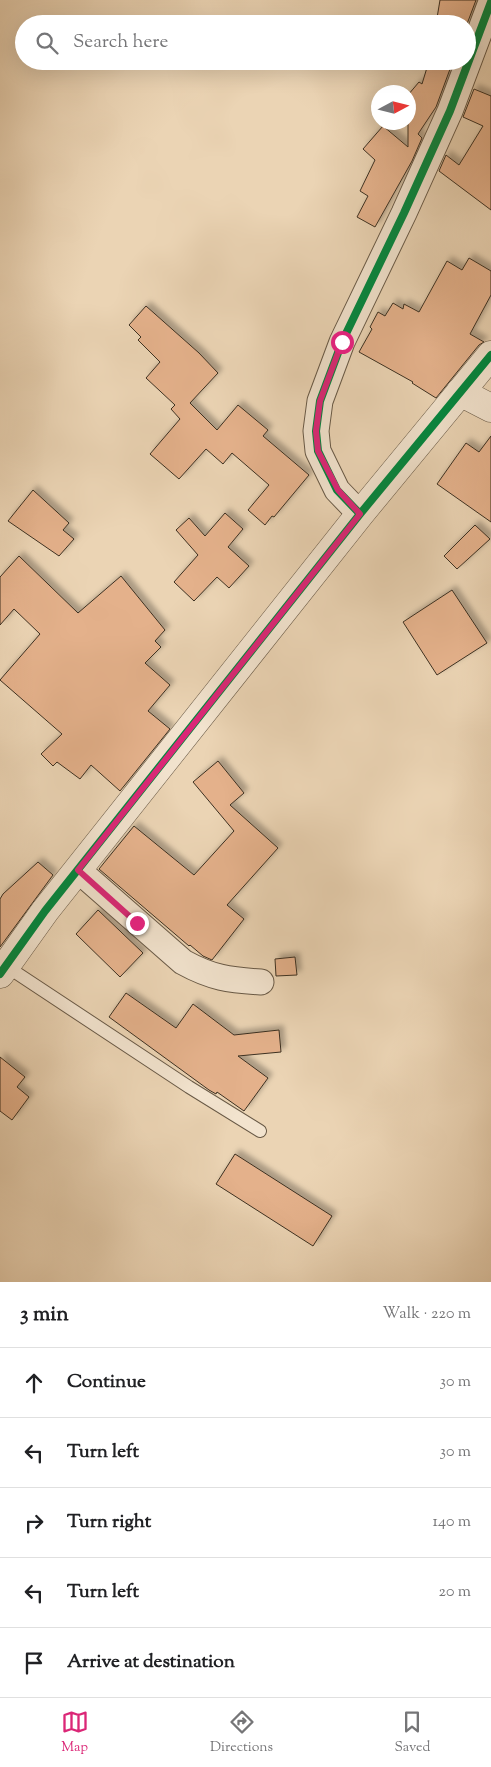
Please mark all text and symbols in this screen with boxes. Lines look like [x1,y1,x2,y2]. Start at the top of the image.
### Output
search box [15,15,476,70]
icon: search [33,29,61,57]
text: Search here [73,29,168,56]
north arrow [371,85,416,130]
route start [331,331,354,354]
route end [126,912,149,935]
text: 3 min [20,1300,69,1330]
text: Walk · 220 m [383,1303,471,1326]
icon: ahead [20,1369,48,1397]
text: Continue [67,1369,146,1396]
text: 30 m [440,1371,471,1394]
icon: left [20,1439,48,1467]
text: Turn left [67,1439,139,1466]
text: 30 m [440,1441,471,1464]
icon: right [20,1509,48,1537]
text: Turn right [67,1509,151,1536]
text: 140 m [433,1511,471,1534]
icon: left [20,1579,48,1607]
text: Turn left [67,1579,139,1606]
text: 20 m [438,1581,471,1604]
icon: arrive [20,1649,48,1677]
text: Arrive at destination [67,1649,235,1676]
tab: Map [61,1708,89,1758]
tab: Directions [210,1708,273,1758]
tab: Saved [394,1708,430,1758]

